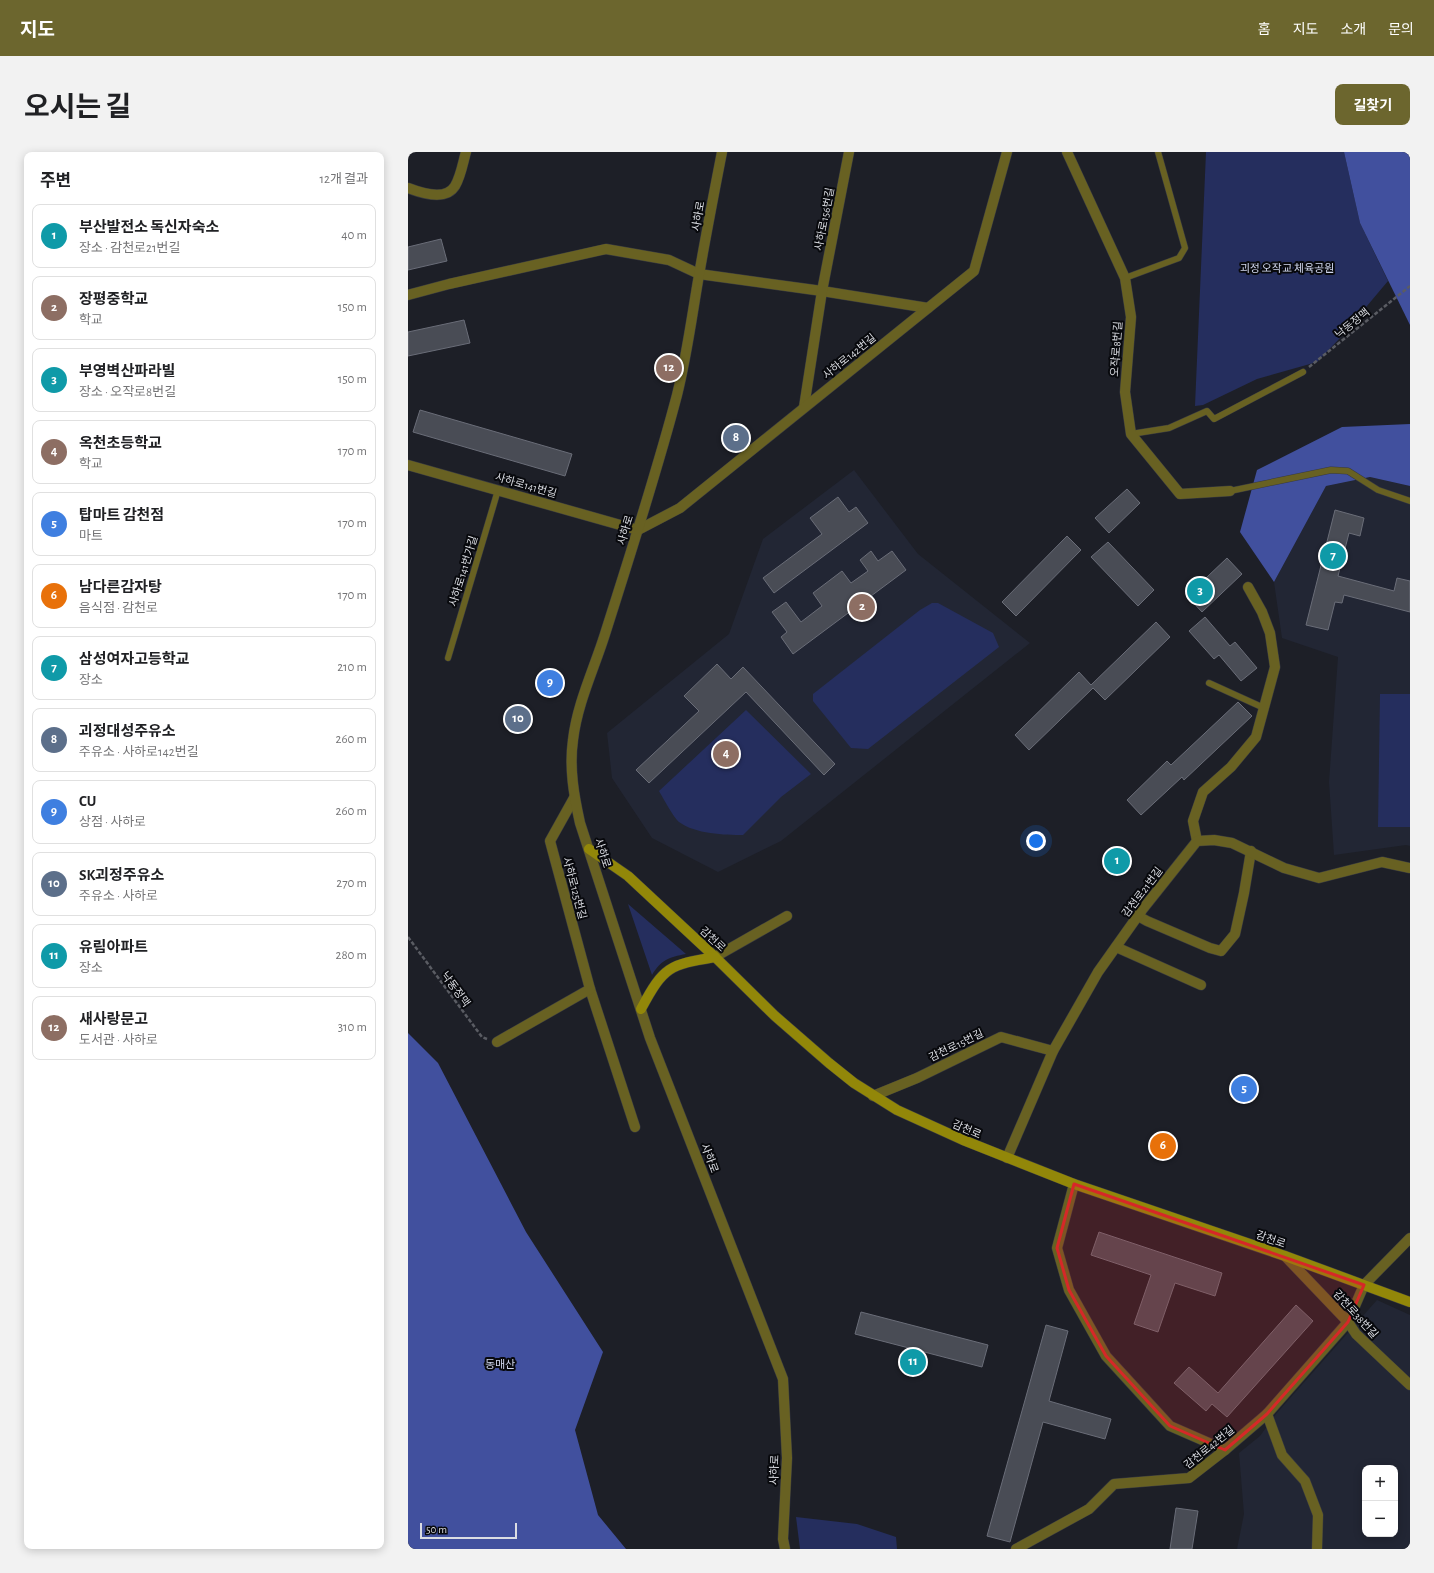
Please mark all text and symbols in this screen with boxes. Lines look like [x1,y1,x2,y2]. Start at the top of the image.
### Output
text: 지도 [20,21,55,40]
text: 홈 [1258,23,1271,37]
text: 지도 [1293,23,1318,37]
text: 소개 [1340,23,1366,37]
text: 문의 [1388,23,1414,37]
button: 길찾기 [1335,84,1410,125]
text: 오시는 길 [24,94,131,122]
text: 주변 [40,172,71,189]
text: 12개 결과 [320,173,368,186]
street label: 사하로156번길 [813,187,836,252]
street label: 사하로 [690,200,707,232]
text: 부산발전소 독신자숙소 [79,220,219,235]
text: 1 [52,229,56,242]
text: 40 m [341,229,367,242]
text: 장소 · 감천로21번길 [79,242,180,255]
park label: 괴정 오작교 체육공원 [1240,263,1334,274]
text: 장평중학교 [79,292,148,307]
text: 2 [51,301,57,314]
text: 150 m [338,301,367,314]
street label: 낙동정맥 [1333,306,1372,340]
text: 학교 [79,314,103,327]
street label: 오작로8번길 [1109,321,1124,377]
street label: 사하로142번길 [821,332,878,381]
pin: 12 [656,353,682,383]
text: 부영벽산파라빌 [79,364,176,379]
text: 3 [51,373,57,386]
text: 150 m [338,373,367,386]
text: 장소 · 오작로8번길 [79,386,176,399]
pin: 8 [723,423,749,453]
text: 옥천초등학교 [79,436,162,451]
text: 4 [51,445,57,458]
text: 170 m [338,445,367,458]
text: 학교 [79,458,103,471]
street label: 사하로141번길 [494,471,558,500]
text: 탑마트 감천점 [79,508,164,523]
street label: 사하로 [616,514,635,546]
text: 5 [51,517,57,530]
text: 170 m [338,517,367,530]
text: 마트 [79,530,103,543]
street label: 사하로141번가길 [447,534,479,608]
pin: 7 [1320,541,1346,571]
pin: 3 [1187,576,1213,606]
text: 남다른감자탕 [79,580,162,595]
text: 6 [51,589,57,602]
text: 170 m [338,589,367,602]
pin: 2 [849,592,875,622]
text: 음식점 · 감천로 [79,602,158,615]
text: 삼성여자고등학교 [79,652,189,667]
text: 7 [51,661,57,674]
text: 210 m [337,661,367,674]
pin: 9 [537,668,563,698]
text: 장소 [79,674,103,687]
pin: 10 [505,704,531,734]
text: 괴정대성주유소 [79,724,176,739]
text: 8 [51,733,57,746]
text: 260 m [336,733,367,746]
pin: 4 [713,739,739,769]
text: 주유소 · 사하로142번길 [79,746,199,759]
text: CU [79,794,96,809]
text: 9 [51,805,57,818]
text: 260 m [336,805,367,818]
text: 상점 · 사하로 [79,816,146,829]
your location [1026,831,1046,851]
street label: 사하로 [593,837,612,869]
pin: 1 [1104,846,1130,876]
street label: 사하로125번길 [561,856,588,920]
street label: 감천로21번길 [1119,865,1165,919]
text: SK괴정주유소 [79,868,164,883]
text: 10 [48,877,60,890]
text: 270 m [336,877,367,890]
text: 주유소 · 사하로 [79,890,158,903]
street label: 감천로 [698,924,728,954]
text: 유림아파트 [79,940,148,955]
text: 11 [49,949,59,962]
text: 280 m [336,949,367,962]
text: 장소 [79,962,103,975]
street label: 낙동정맥 [439,970,472,1009]
text: 새사랑문고 [79,1012,148,1027]
text: 12 [49,1021,59,1034]
text: 310 m [338,1021,367,1034]
street label: 감천로15번길 [927,1027,985,1063]
text: 도서관 · 사하로 [79,1034,158,1047]
pin: 5 [1231,1074,1257,1104]
street label: 감천로 [951,1118,983,1140]
pin: 6 [1150,1131,1176,1161]
street label: 사하로 [699,1142,720,1174]
street label: 감천로 [1255,1228,1287,1250]
street label: 감천로38번길 [1331,1288,1381,1340]
pin: 11 [900,1347,926,1377]
park label: 동매산 [485,1359,515,1370]
street label: 감천로42번길 [1182,1423,1236,1471]
street label: 사하로 [768,1455,781,1485]
map controls [1362,1465,1398,1537]
button: + [1362,1465,1398,1501]
button: − [1362,1501,1398,1537]
scale bar [420,1521,517,1540]
text: 50 m [426,1524,447,1535]

